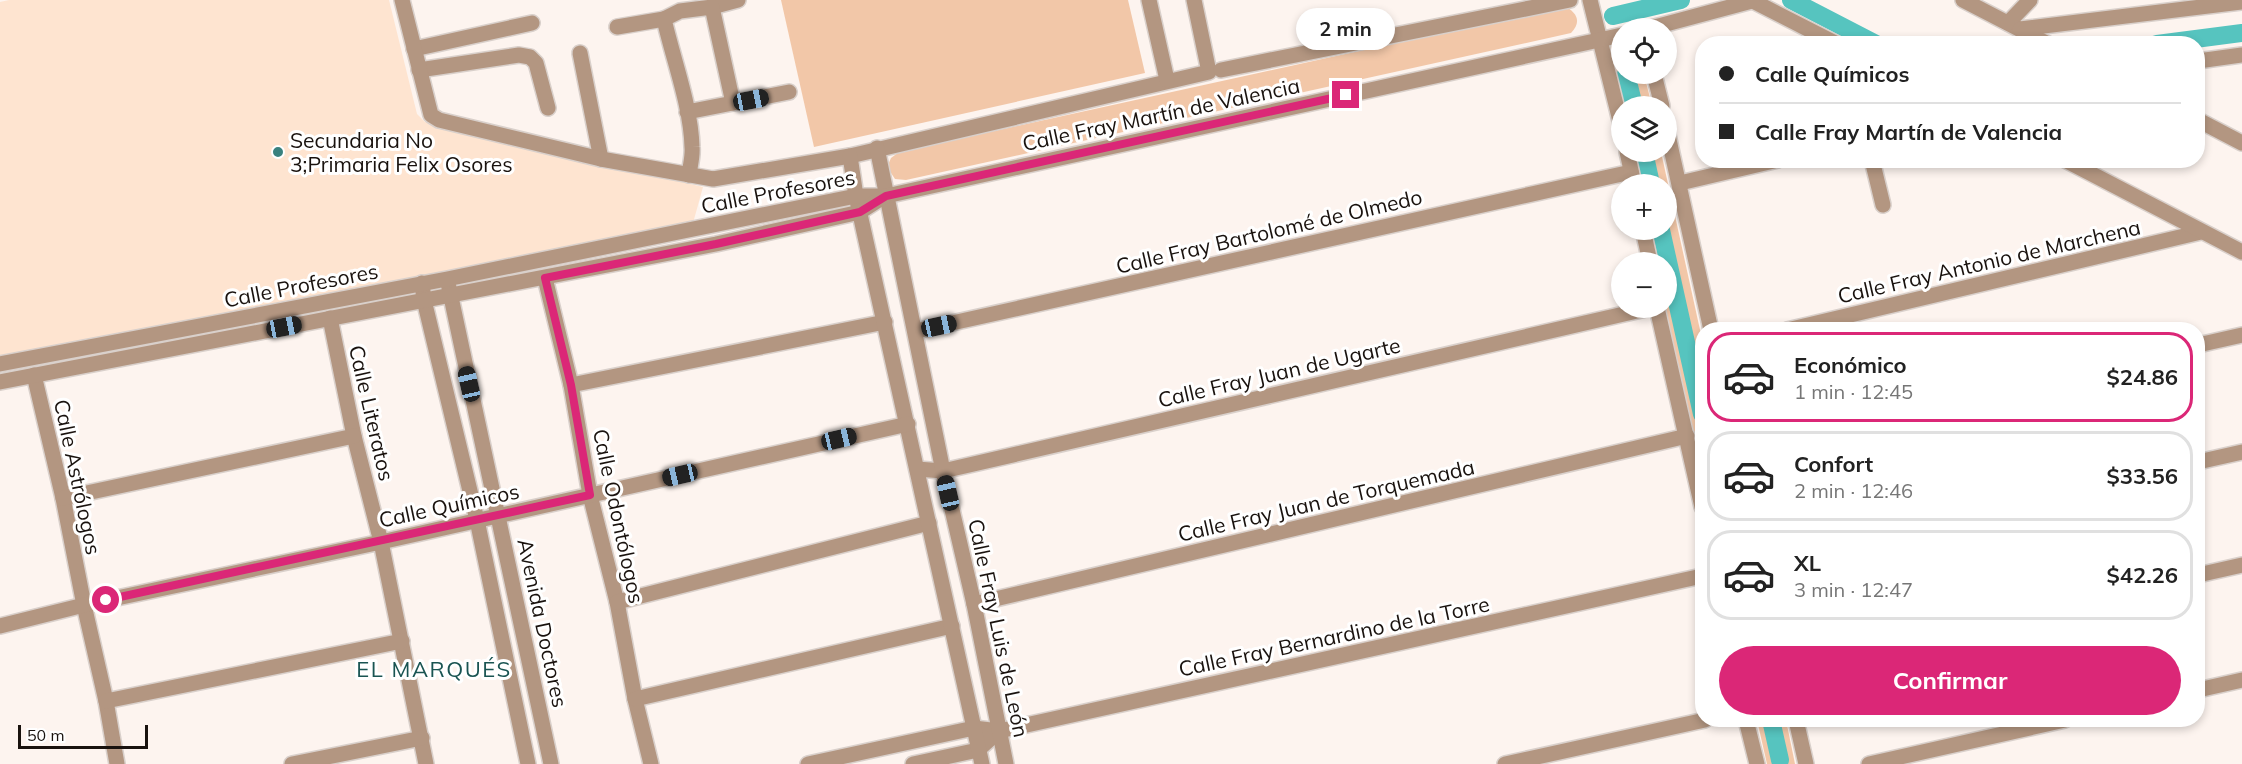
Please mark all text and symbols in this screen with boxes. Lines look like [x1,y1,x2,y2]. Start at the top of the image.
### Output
callout: 2 min [1296,8,1396,50]
text: 2 min [1319,16,1372,41]
map controls [1611,18,1677,318]
button: locate [1611,18,1677,84]
text: Calle Químicos [1755,60,1910,88]
street label: Calle Fray Martín de Valencia [1020,72,1302,156]
route end [1332,81,1359,108]
car [732,88,770,112]
button: layers [1611,96,1677,162]
text: Calle Fray Martín de Valencia [1755,118,2062,146]
place label: Secundaria No 3;Primaria Felix Osores [290,127,513,177]
marker: Secundaria No 3;Primaria Felix Osores [271,145,285,159]
street label: Calle Profesores [699,163,857,219]
button: + [1611,174,1677,240]
street label: Calle Fray Bartolomé de Olmedo [1113,183,1425,279]
street label: Calle Fray Antonio de Marchena [1835,213,2143,309]
button: − [1611,252,1677,318]
street label: Calle Profesores [222,257,380,313]
car [920,313,958,339]
car [265,315,303,339]
street label: Calle Fray Juan de Ugarte [1155,331,1403,413]
street label: Calle Literatos [344,343,400,483]
icon: car [1722,350,1776,404]
text: Económico [1794,351,1907,379]
text: $24.86 [2107,363,2178,391]
car [456,364,482,404]
text: 1 min · 12:45 [1794,379,1913,404]
street label: Calle Astrólogos [49,397,107,557]
street label: Calle Odontólogos [588,426,650,606]
car [819,426,859,452]
icon: car [1722,449,1776,503]
text: Confort [1794,450,1873,478]
street label: Calle Fray Juan de Torquemada [1175,453,1477,547]
car [660,462,700,488]
text: $33.56 [2107,462,2178,490]
car [935,473,961,513]
street label: Calle Químicos [376,477,522,533]
text: 2 min · 12:46 [1794,478,1913,503]
street label: Calle Fray Luis de León [963,516,1035,740]
street label: Avenida Doctores [512,536,574,710]
icon: car [1722,548,1776,602]
text: XL [1794,549,1821,577]
text: $42.26 [2107,561,2178,589]
text: 3 min · 12:47 [1794,577,1913,602]
route start [92,586,119,613]
street label: Calle Fray Bernardino de la Torre [1176,590,1492,682]
button: Confirmar [1719,646,2181,715]
district label: EL MARQUÉS [356,655,512,683]
scale bar [18,722,148,750]
text: 50 m [27,725,64,745]

